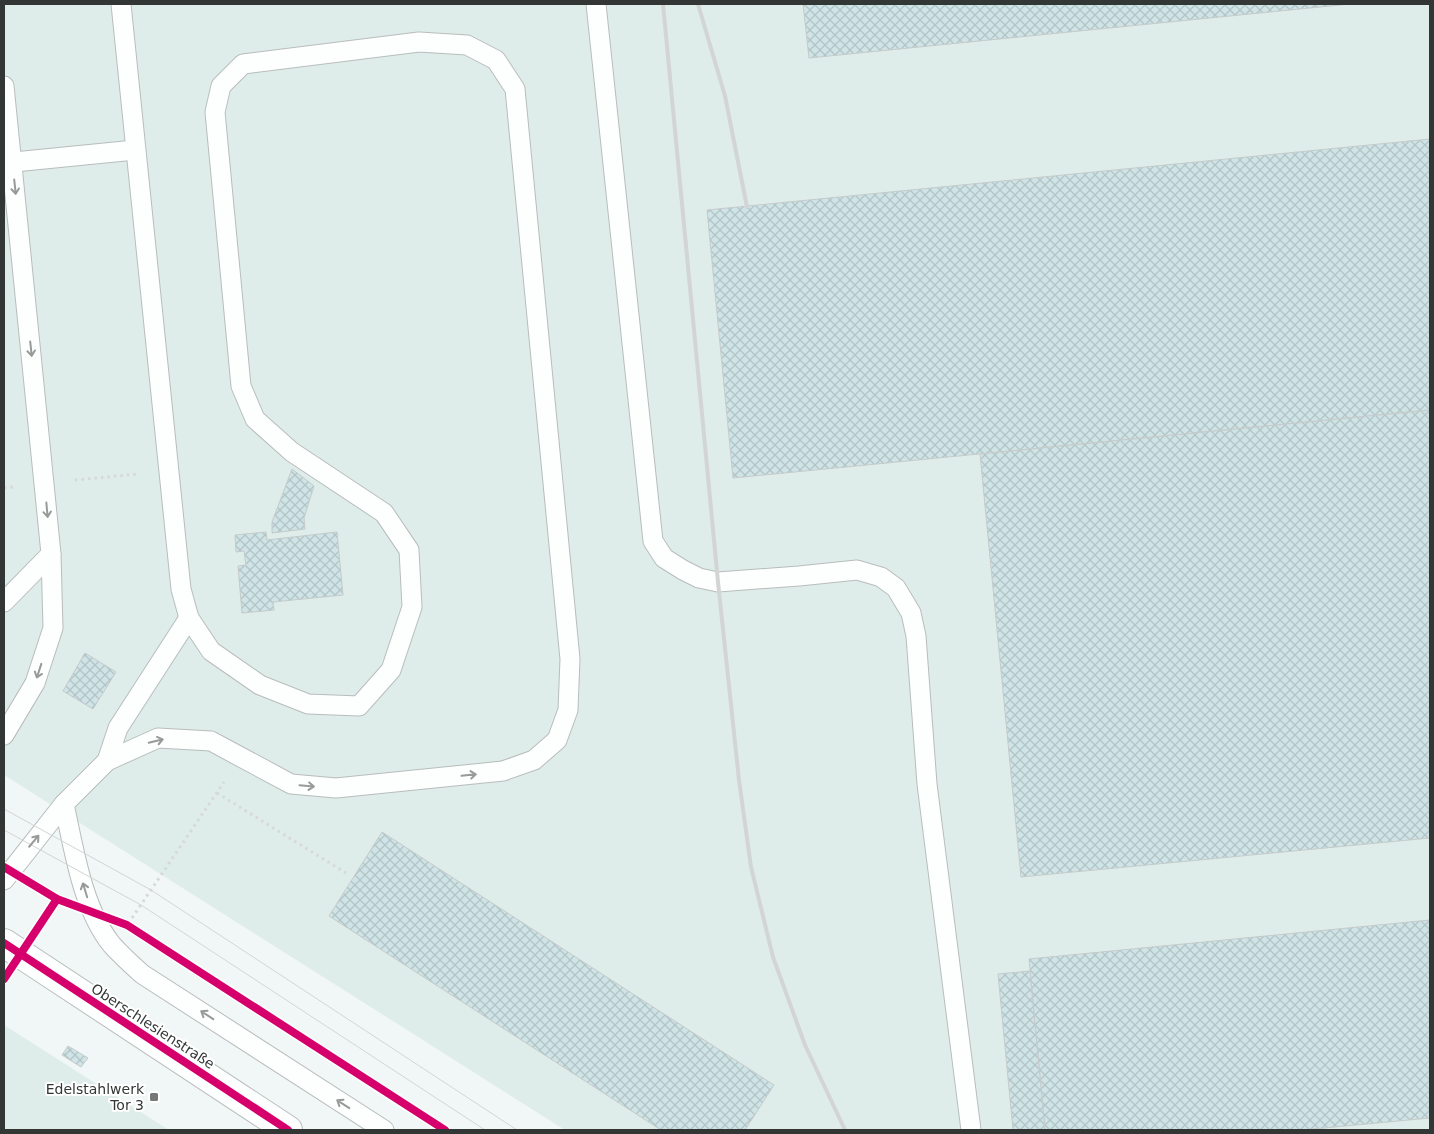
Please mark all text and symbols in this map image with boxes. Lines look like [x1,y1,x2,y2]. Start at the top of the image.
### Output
one-way arrow [10,179,19,195]
one-way arrow [26,340,36,356]
one-way arrow [42,502,51,518]
one-way arrow [34,662,44,678]
one-way arrow [148,736,164,745]
one-way arrow [461,770,477,780]
one-way arrow [299,781,315,791]
one-way arrow [28,835,40,848]
one-way arrow [80,882,90,898]
street label: Oberschlesienstraße [88,980,218,1072]
one-way arrow [200,1010,214,1020]
place label: Edelstahlwerk Tor 3 [46,1081,145,1113]
marker: Edelstahlwerk Tor 3 [148,1091,160,1103]
one-way arrow [337,1098,351,1108]

